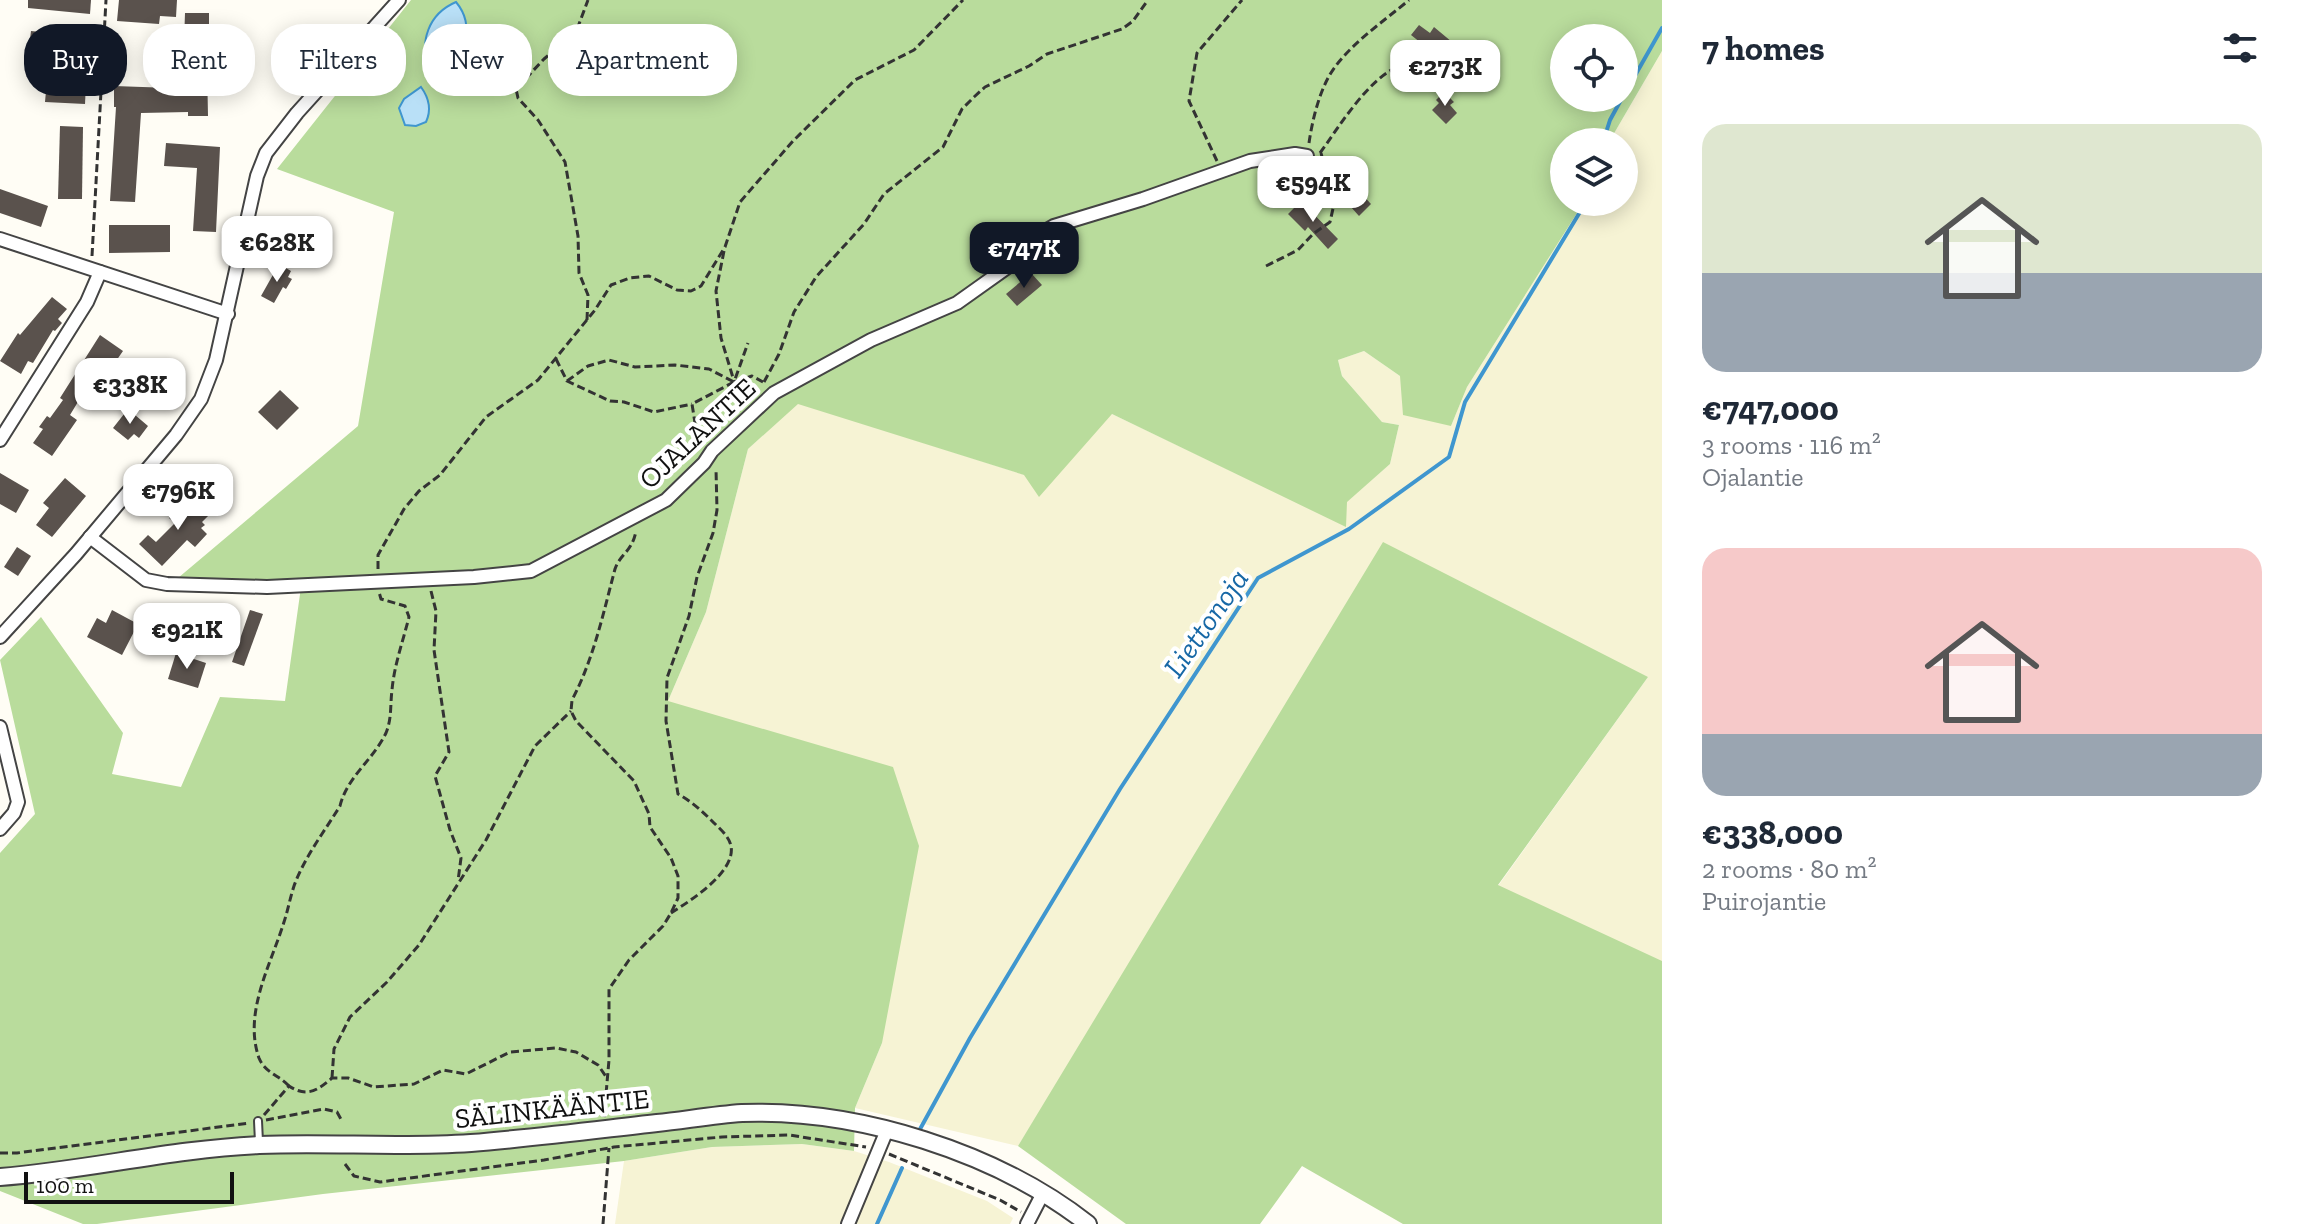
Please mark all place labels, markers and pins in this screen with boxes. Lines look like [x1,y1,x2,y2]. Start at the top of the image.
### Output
pin: €273K [1389,40,1501,108]
pin: €594K [1257,156,1369,224]
pin: €628K [221,216,333,284]
pin: €747K [968,222,1080,290]
pin: €338K [74,358,186,426]
pin: €796K [122,464,234,532]
pin: €921K [131,603,243,671]

